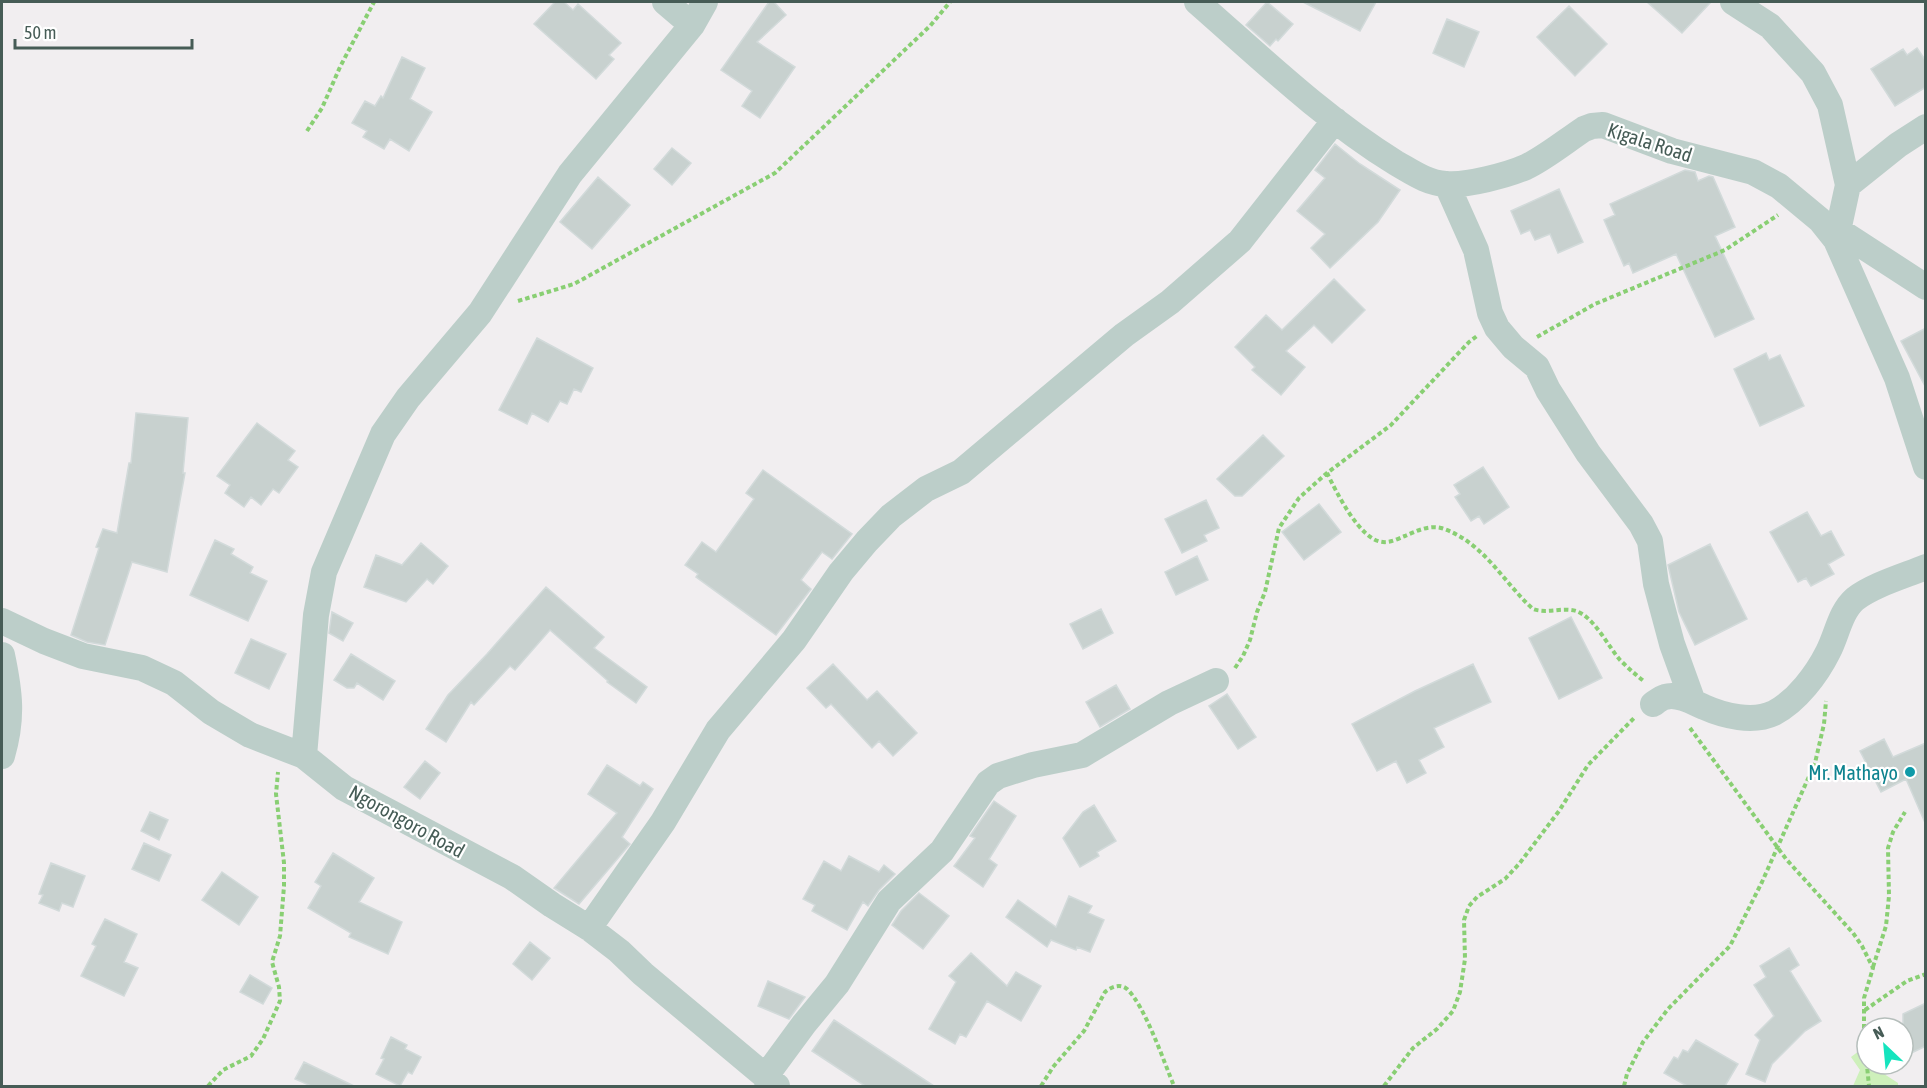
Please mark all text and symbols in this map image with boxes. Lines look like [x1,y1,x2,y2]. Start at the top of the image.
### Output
scale bar [15,12,192,50]
text: 50 m [24,22,56,43]
street label: Kigala Road [1605,118,1695,166]
place label: Mr. Mathayo [1808,761,1898,784]
marker: Mr. Mathayo [1903,765,1917,779]
street label: Ngorongoro Road [345,780,469,862]
north arrow [1855,1016,1915,1076]
text: N [1870,1022,1887,1043]

